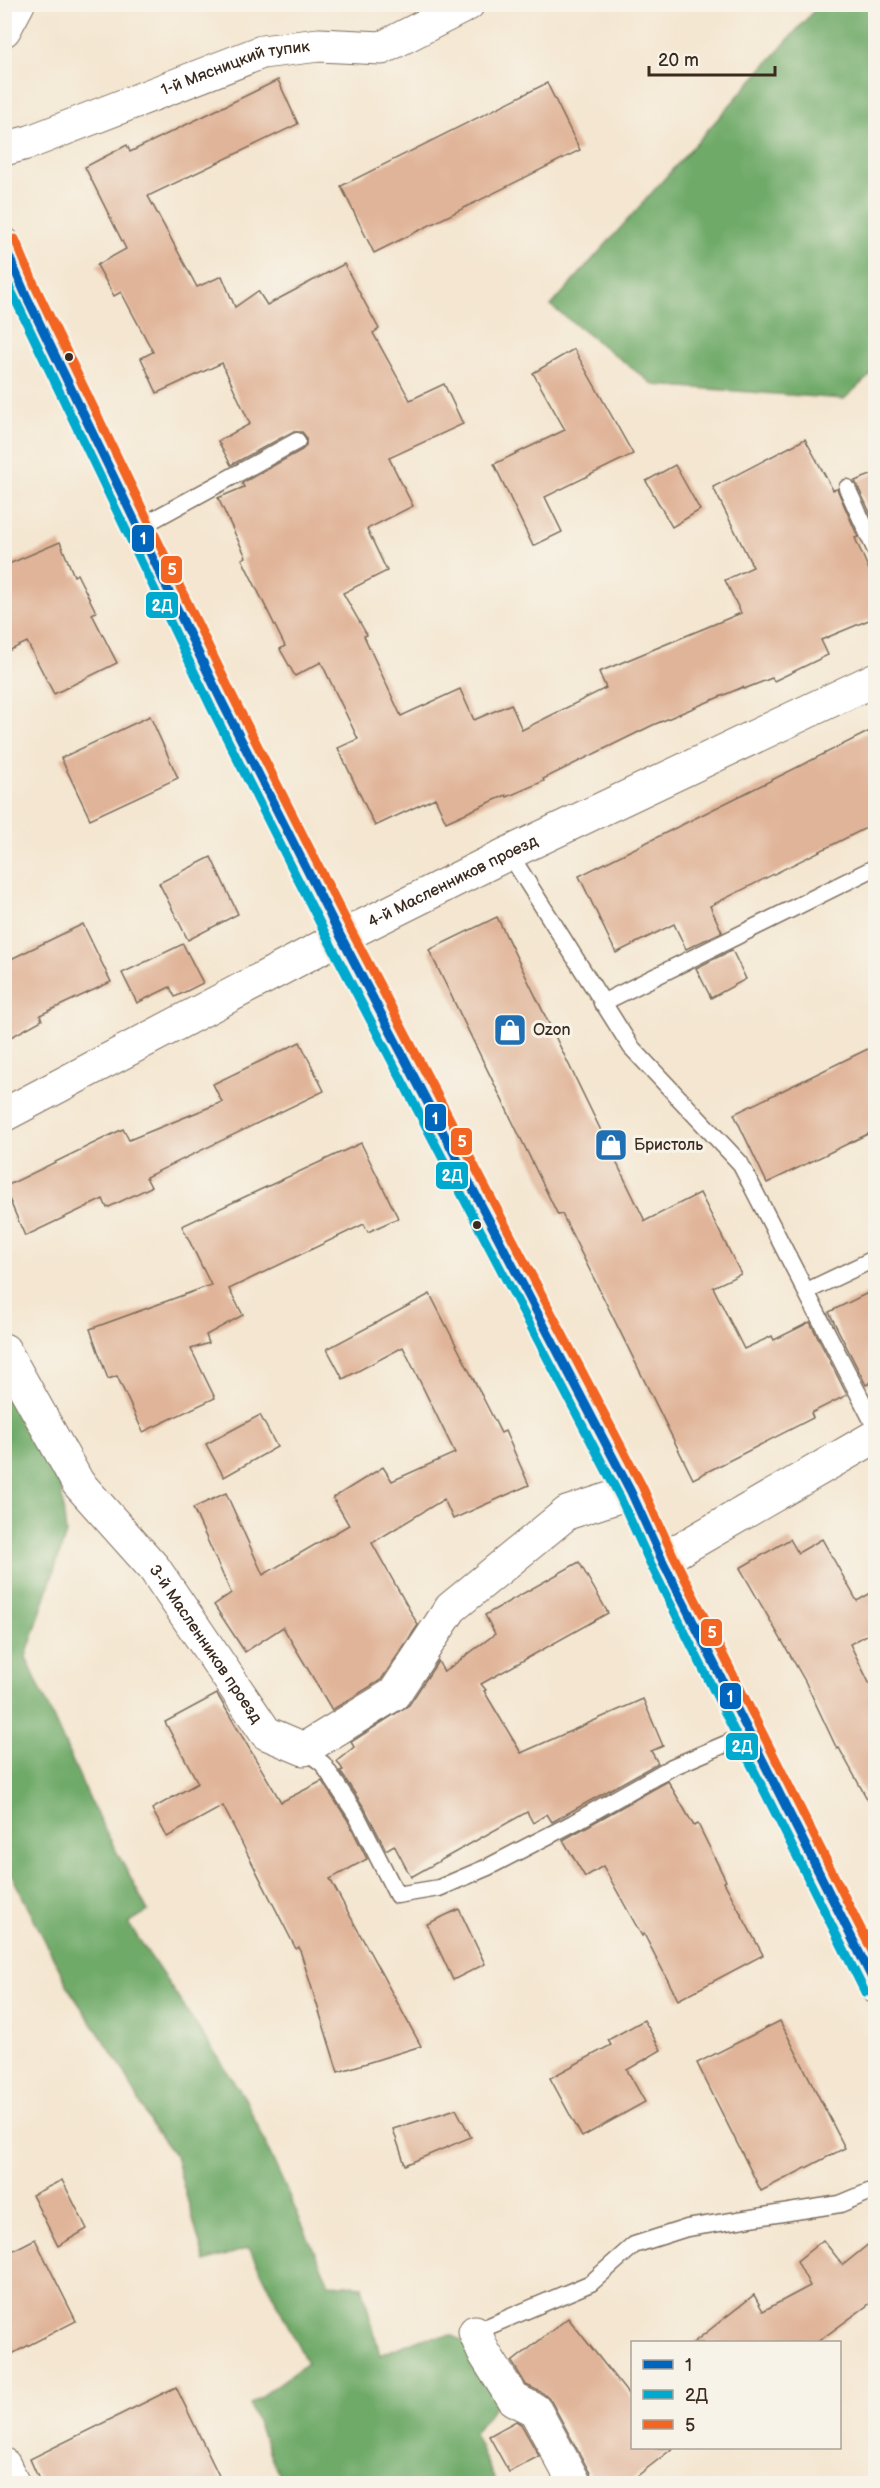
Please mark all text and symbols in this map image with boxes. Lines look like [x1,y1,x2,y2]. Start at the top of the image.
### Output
street label: 1-й Мясницкий тупик [158,37,311,100]
scale bar [649,39,775,77]
text: 20 m [658,50,699,71]
unlabelled marker [63,351,75,363]
line badge: 1 [131,524,155,553]
text: 1 [140,530,146,549]
line badge: 5 [160,555,183,584]
text: 5 [167,561,177,580]
line badge: 2Д [145,591,179,619]
text: 2Д [152,597,173,616]
street label: 4-й Масленников проезд [365,831,541,932]
shop icon: Ozon [492,1012,528,1048]
place label: Ozon [533,1021,571,1040]
line badge: 1 [424,1103,447,1132]
text: 1 [432,1110,438,1129]
line badge: 5 [450,1127,473,1156]
shop icon: Бристоль [593,1127,629,1163]
text: 5 [457,1133,467,1152]
place label: Бристоль [634,1136,703,1155]
line badge: 2Д [435,1161,469,1190]
text: 2Д [442,1167,463,1186]
unlabelled marker [471,1219,483,1231]
street label: 3-й Масленников проезд [145,1561,266,1727]
line badge: 5 [700,1618,723,1647]
text: 5 [707,1624,717,1643]
line badge: 1 [719,1682,742,1710]
text: 1 [727,1688,733,1707]
line badge: 2Д [725,1732,759,1761]
text: 2Д [732,1738,753,1757]
legend [631,2341,841,2449]
text: 1 [685,2355,692,2376]
text: 2Д [685,2385,709,2406]
text: 5 [685,2415,695,2436]

